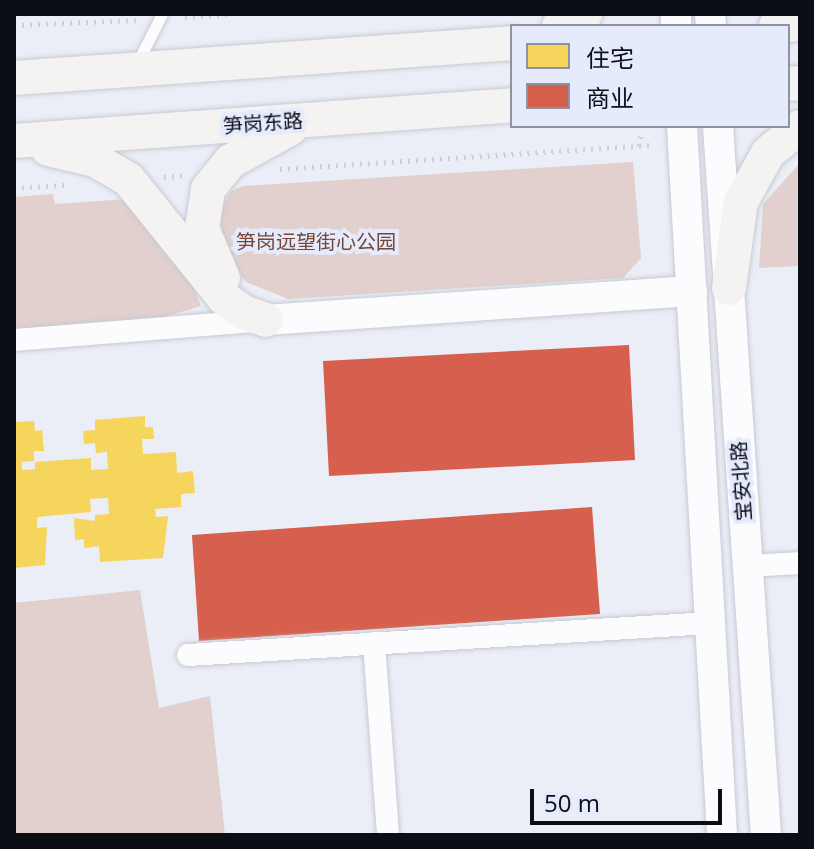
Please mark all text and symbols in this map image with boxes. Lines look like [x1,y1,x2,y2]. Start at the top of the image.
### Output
legend [510,24,790,128]
text: 住宅 [586,41,634,74]
text: 商业 [586,81,634,114]
street label: 笋岗东路 [222,108,304,138]
park label: 笋岗远望街心公园 [236,229,396,253]
street label: 宝安北路 [726,440,756,522]
scale bar [534,773,726,823]
text: 50 m [544,786,600,819]

